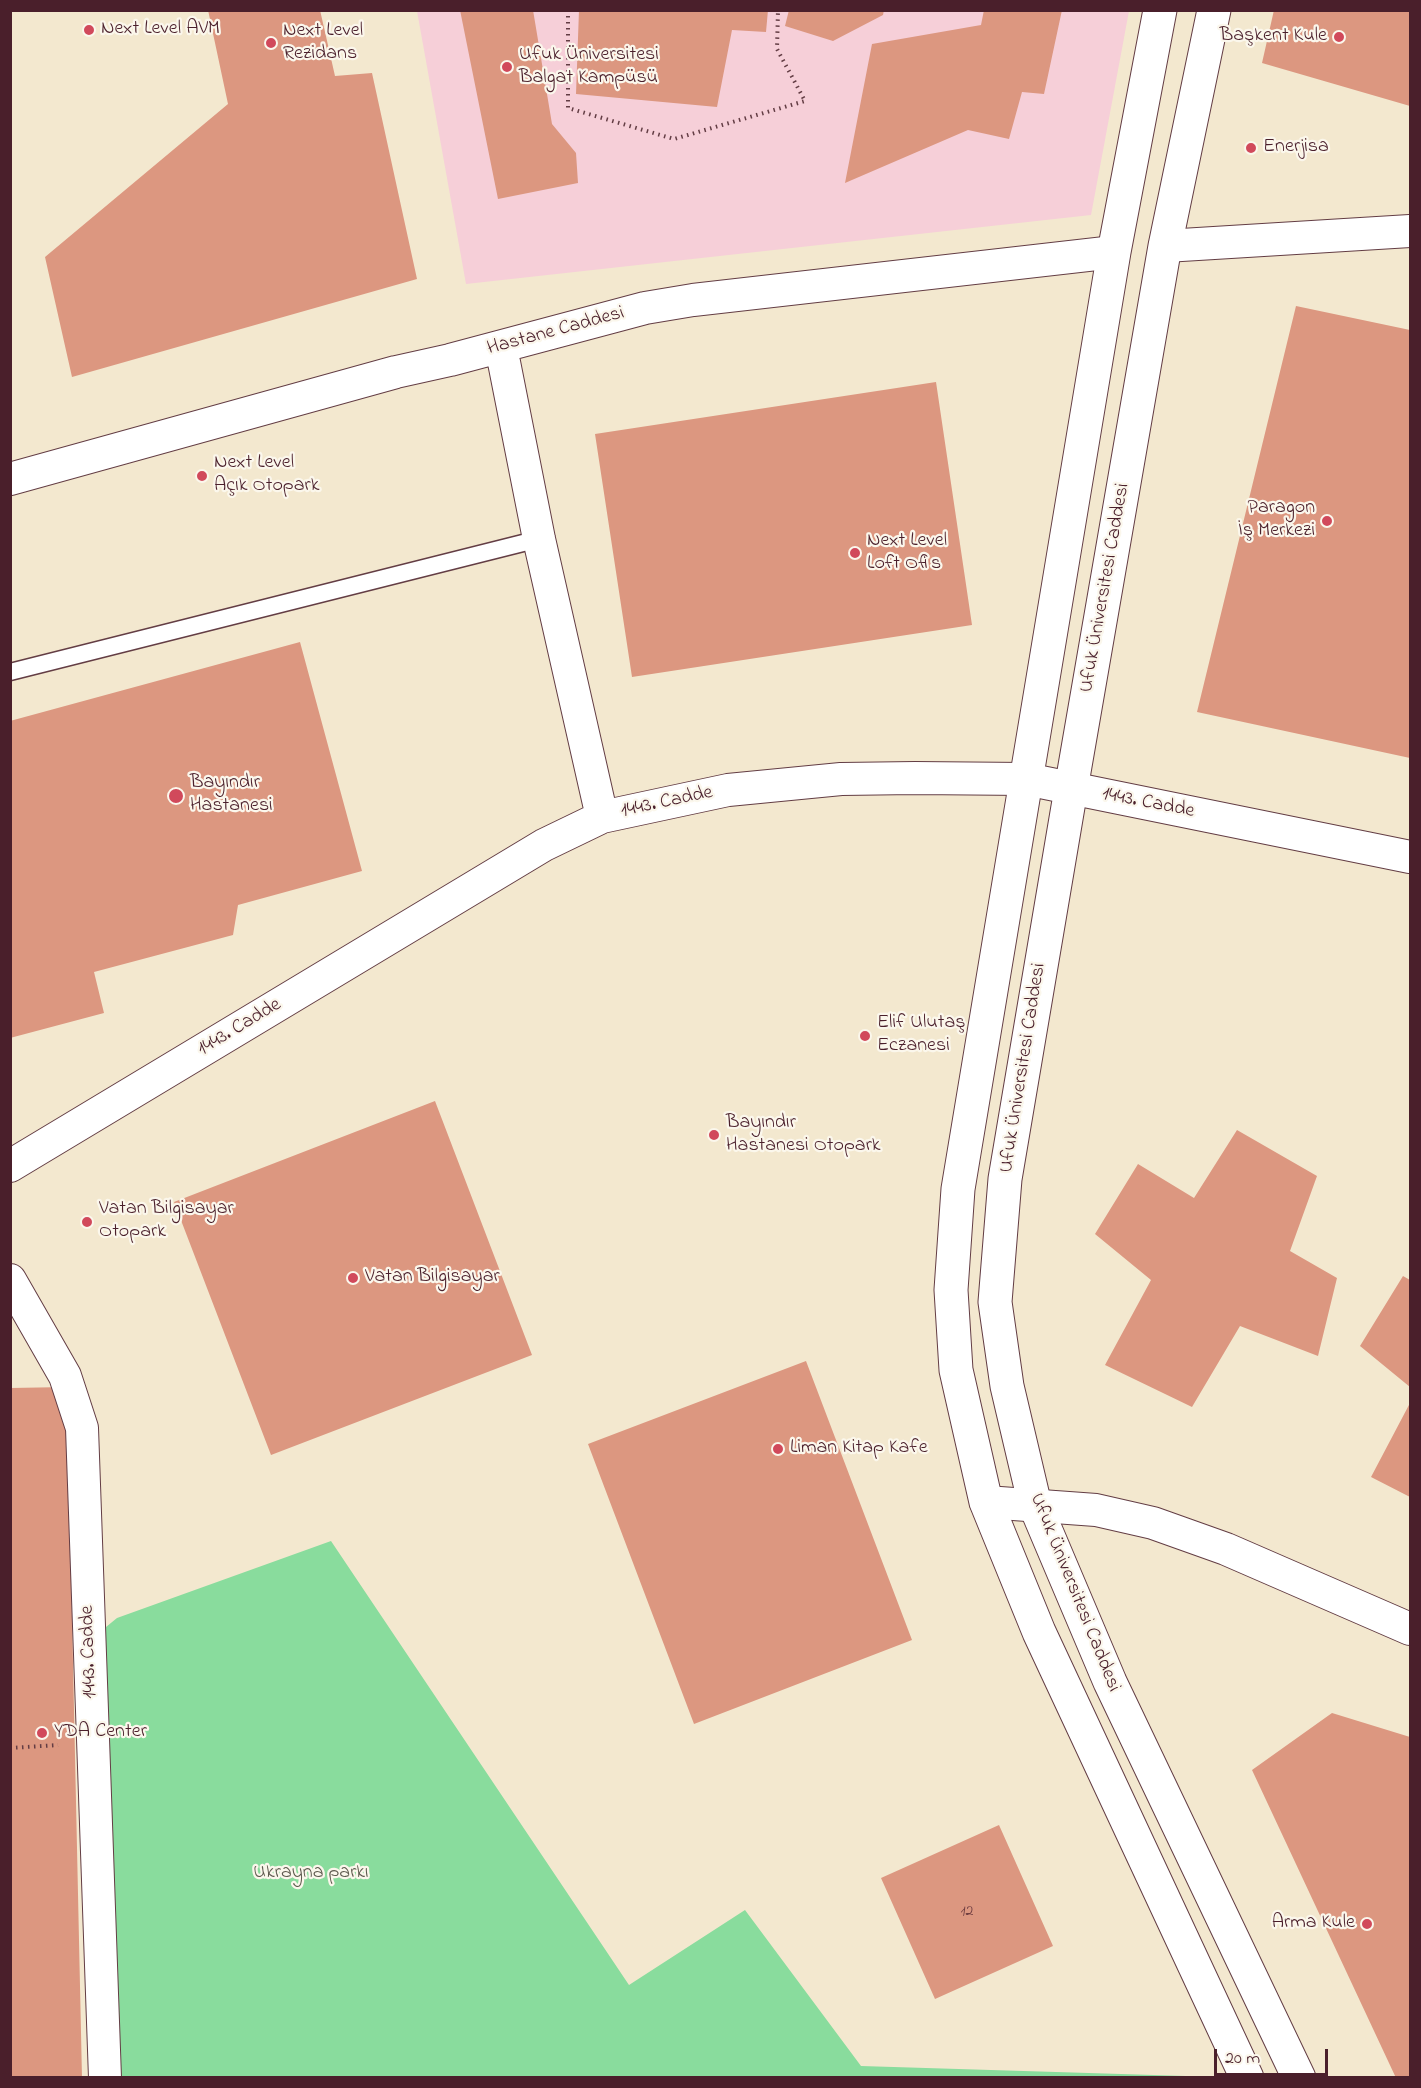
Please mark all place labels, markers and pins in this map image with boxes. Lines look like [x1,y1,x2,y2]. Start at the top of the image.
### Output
place label: Next Level AVM [101,18,220,42]
place label: Next Level Rezidans [283,20,363,67]
marker: Next Level AVM [82,23,96,37]
place label: Başkent Kule [1220,25,1327,49]
marker: Başkent Kule [1332,30,1346,44]
marker: Next Level Rezidans [264,36,278,50]
place label: Ufuk Üniversitesi Balgat Kampüsü [519,44,659,91]
marker: Ufuk Üniversitesi Balgat Kampüsü [500,60,514,74]
place label: Enerjisa [1263,136,1329,160]
marker: Enerjisa [1244,141,1258,155]
place label: Next Level Açık Otopark [214,452,319,499]
marker: Next Level Açık Otopark [195,469,209,483]
place label: Paragon İş Merkezi [1238,497,1315,544]
marker: Paragon İş Merkezi [1320,514,1334,528]
place label: Next Level Loft Ofis [867,530,947,577]
marker: Next Level Loft Ofis [848,546,862,560]
place label: Bayındır Hastanesi [190,772,273,819]
marker: Bayındır Hastanesi [167,787,185,805]
place label: Elif Ulutaş Eczanesi [877,1012,965,1059]
marker: Elif Ulutaş Eczanesi [858,1029,872,1043]
place label: Bayındır Hastanesi Otopark [726,1112,881,1159]
marker: Bayındır Hastanesi Otopark [707,1128,721,1142]
place label: Vatan Bilgisayar Otopark [99,1198,234,1245]
marker: Vatan Bilgisayar Otopark [80,1215,94,1229]
place label: Vatan Bilgisayar [365,1266,500,1290]
marker: Vatan Bilgisayar [346,1271,360,1285]
place label: Liman Kitap Kafe [790,1437,928,1461]
marker: Liman Kitap Kafe [771,1442,785,1456]
place label: YDA Center [54,1721,147,1745]
marker: YDA Center [35,1726,49,1740]
place label: Arma Kule [1272,1912,1355,1936]
marker: Arma Kule [1360,1917,1374,1931]

